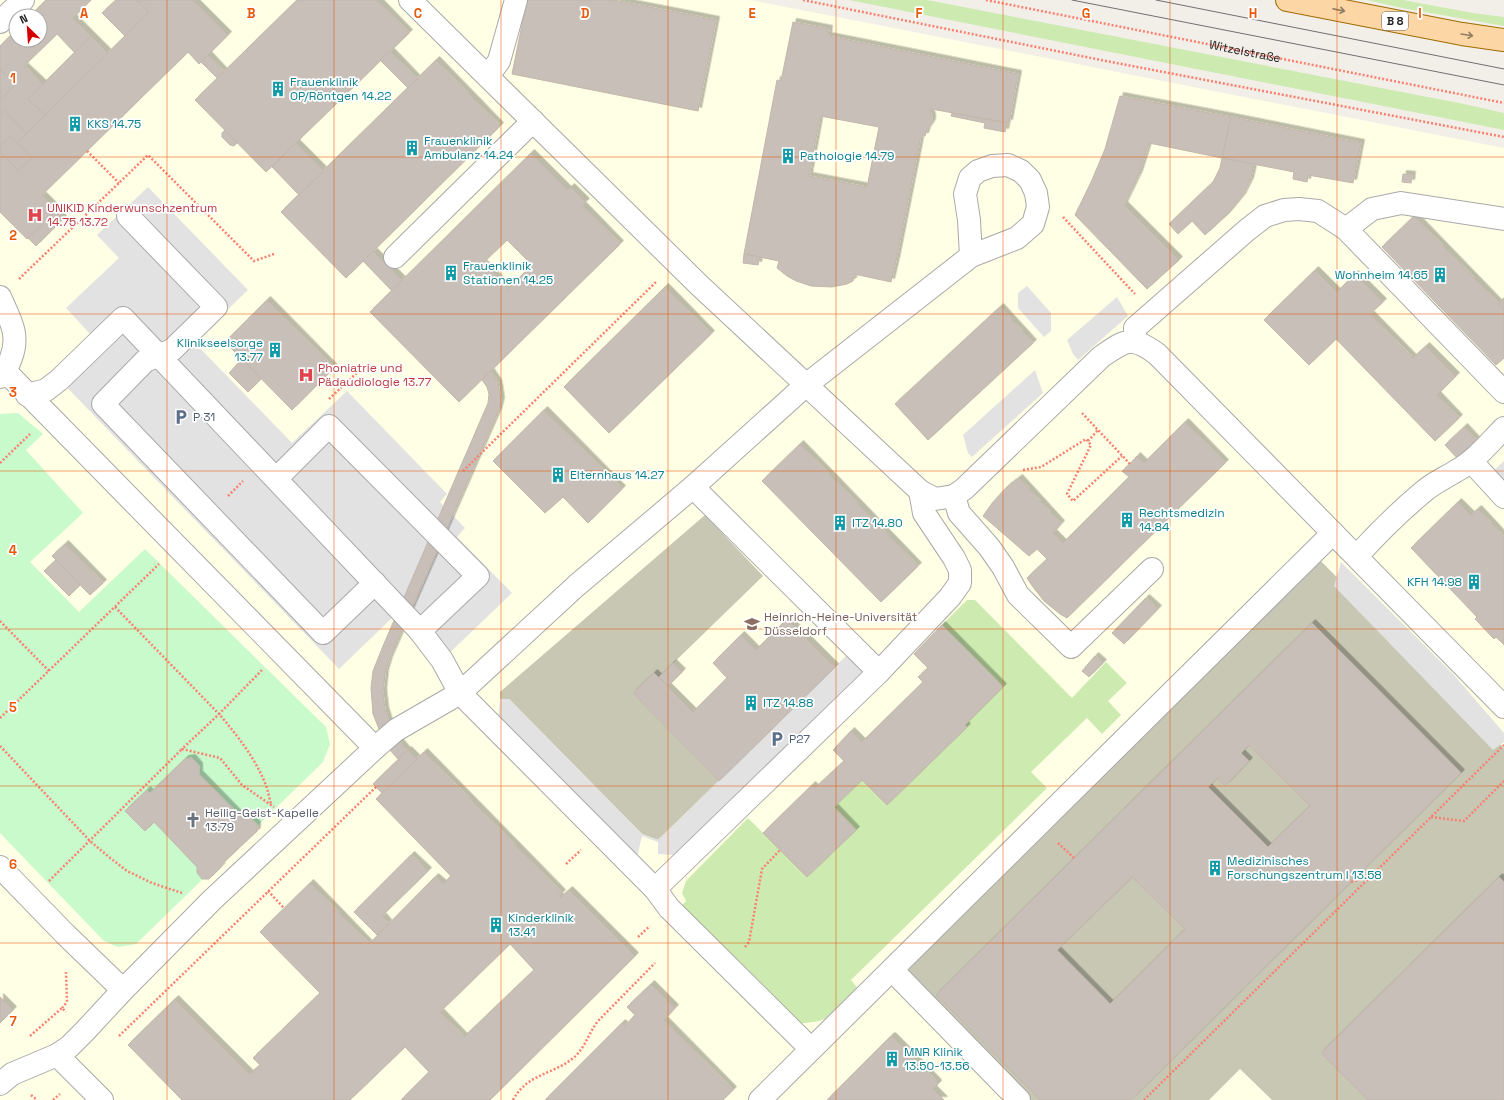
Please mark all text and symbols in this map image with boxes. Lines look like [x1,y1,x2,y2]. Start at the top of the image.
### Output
text: A [80,5,89,22]
text: B [247,5,256,22]
text: C [414,5,422,22]
text: D [581,5,590,22]
text: E [748,5,756,22]
text: F [916,5,923,22]
text: G [1082,5,1090,22]
text: H [1249,5,1257,22]
text: I [1418,5,1422,22]
one-way arrow [1332,7,1345,15]
north arrow [8,8,48,48]
text: N [17,11,30,27]
road number: B 8 [1382,12,1408,30]
one-way arrow [1460,31,1473,39]
street label: Witzelstraße [1208,37,1282,66]
text: 1 [10,70,16,87]
place label: Frauenklinik OP/Röntgen 14.22 [290,74,392,104]
building icon: Frauenklinik OP/Röntgen 14.22 [269,80,287,98]
building icon: KKS 14.75 [66,115,84,133]
place label: KKS 14.75 [87,116,141,132]
place label: Frauenklinik Ambulanz 14.24 [424,133,514,163]
building icon: Frauenklinik Ambulanz 14.24 [403,139,421,157]
building icon: Pathologie 14.79 [779,147,797,165]
place label: Pathologie 14.79 [800,148,894,164]
place label: UNIKID Kinderwunschzentrum 14.75 13.72 [47,200,217,230]
hospital icon: UNIKID Kinderwunschzentrum 14.75 13.72 [26,206,44,224]
text: 2 [9,227,17,244]
place label: Frauenklinik Stationen 14.25 [463,258,553,288]
building icon: Frauenklinik Stationen 14.25 [442,264,460,282]
building icon: Wohnheim 14.65 [1431,266,1449,284]
place label: Wohnheim 14.65 [1335,267,1428,283]
place label: Klinikseelsorge 13.77 [177,335,263,365]
building icon: Klinikseelsorge 13.77 [266,341,284,359]
place label: Phoniatrie und Pädaudiologie 13.77 [318,360,432,390]
hospital icon: Phoniatrie und Pädaudiologie 13.77 [297,366,315,384]
text: 3 [9,384,17,401]
parking icon: P 31 [172,408,190,426]
place label: P 31 [193,409,215,425]
building icon: Elternhaus 14.27 [549,466,567,484]
place label: Elternhaus 14.27 [570,467,665,483]
place label: Rechtsmedizin 14.84 [1139,505,1225,535]
building icon: Rechtsmedizin 14.84 [1118,511,1136,529]
building icon: ITZ 14.80 [831,514,849,532]
place label: ITZ 14.80 [852,515,903,531]
text: 4 [9,542,17,559]
building icon: KFH 14.98 [1465,573,1483,591]
place label: KFH 14.98 [1407,574,1462,590]
place label: Heinrich-Heine-Universität Düsseldorf [764,609,917,639]
school or university icon: Heinrich-Heine-Universität Düsseldorf [743,615,761,633]
building icon: ITZ 14.88 [742,694,760,712]
place label: ITZ 14.88 [763,695,814,711]
text: 5 [9,699,17,716]
parking icon: P27 [768,730,786,748]
place label: P27 [789,731,810,747]
place label: Heilig-Geist-Kapelle 13.79 [205,805,319,835]
church icon: Heilig-Geist-Kapelle 13.79 [184,811,202,829]
place label: Medizinisches Forschungszentrum I 13.58 [1227,853,1382,883]
text: 6 [9,856,17,873]
building icon: Medizinisches Forschungszentrum I 13.58 [1206,859,1224,877]
place label: Kinderklinik 13.41 [508,910,575,940]
building icon: Kinderklinik 13.41 [487,916,505,934]
text: 7 [9,1013,17,1030]
place label: MNR Klinik 13.50-13.56 [904,1044,969,1074]
building icon: MNR Klinik 13.50-13.56 [883,1050,901,1068]

